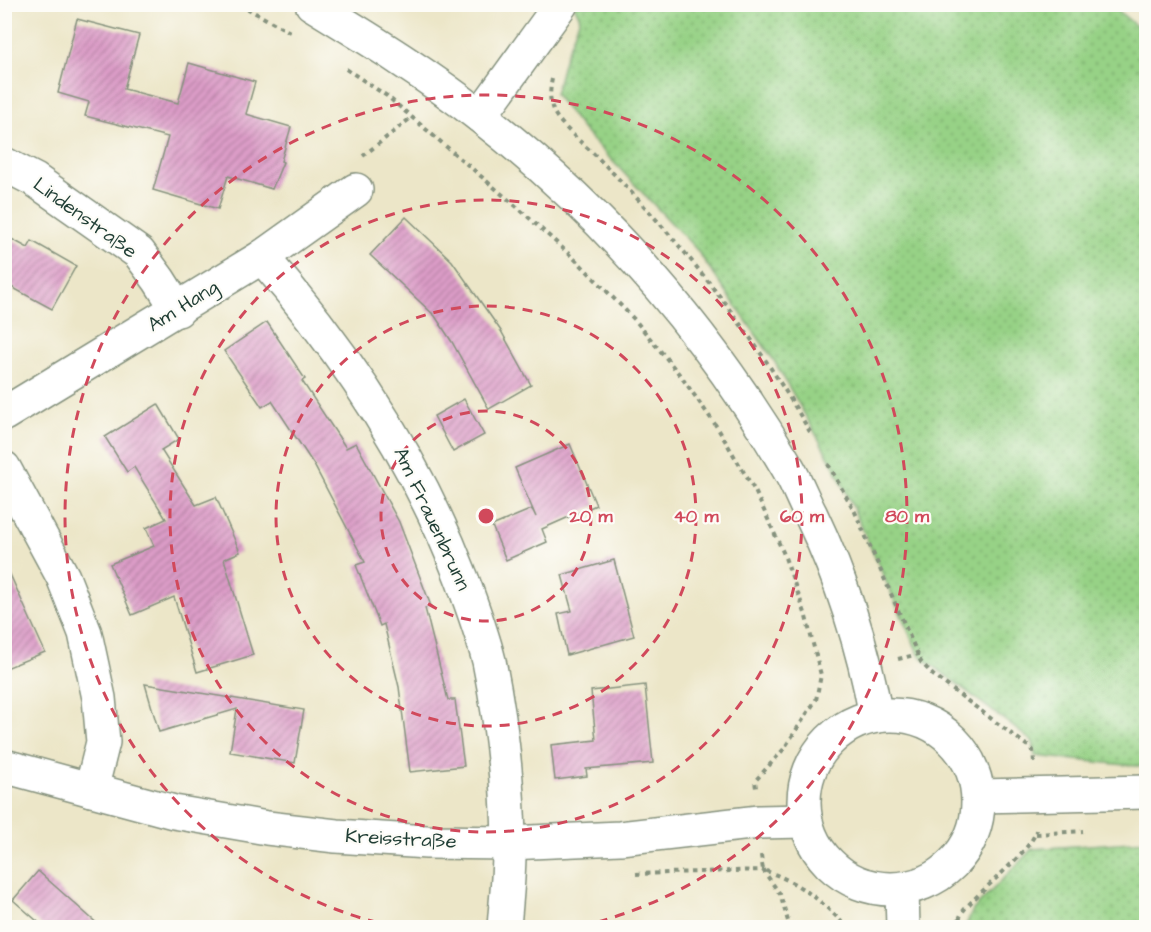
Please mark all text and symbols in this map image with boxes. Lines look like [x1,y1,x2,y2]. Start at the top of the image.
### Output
street label: Lindenstraße [27,171,143,265]
street label: Am Hang [142,273,224,340]
street label: Am Frauenbrunn [387,443,477,595]
text: 20 m [569,504,613,529]
text: 40 m [674,504,719,529]
text: 60 m [780,504,825,529]
text: 80 m [885,504,930,529]
centre of rings [476,506,496,526]
street label: Kreisstraße [345,822,458,856]

